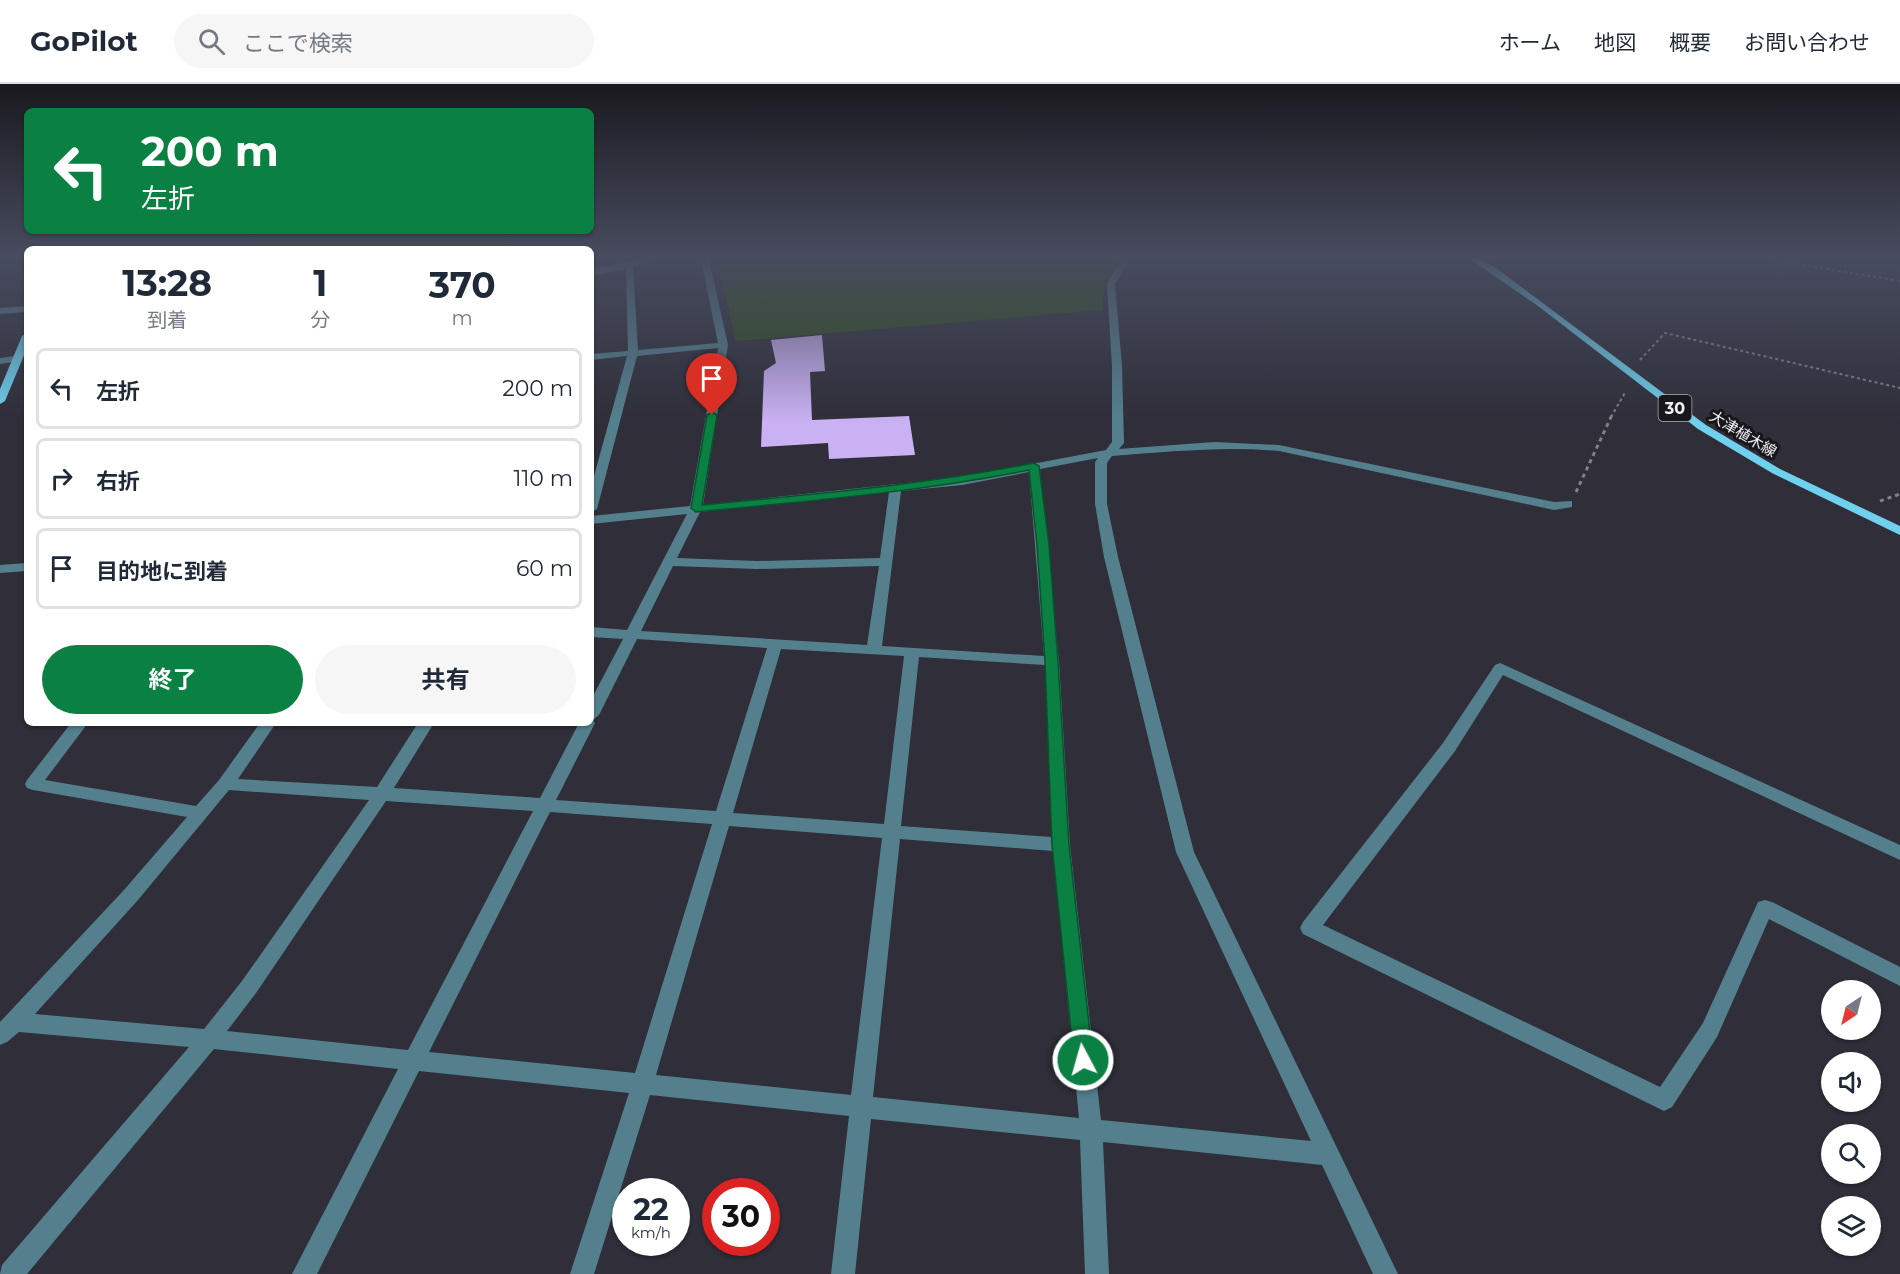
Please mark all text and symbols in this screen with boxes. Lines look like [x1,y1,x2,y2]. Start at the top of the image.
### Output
search box [174,14,594,68]
text: GoPilot [30,24,138,58]
icon: search [195,25,228,58]
text: ここで検索 [243,30,353,57]
text: ホーム [1499,30,1561,55]
text: 地図 [1594,30,1636,55]
text: 概要 [1669,30,1711,55]
text: お問い合わせ [1744,30,1870,55]
text: 200 m [141,125,279,177]
icon: left [42,132,120,210]
text: 左折 [141,182,195,215]
text: 13:28 [122,261,212,305]
text: 1 [313,261,327,305]
text: 370 [429,263,496,307]
text: m [452,306,473,330]
text: 到着 [147,308,187,332]
text: 分 [310,308,330,332]
pin [686,353,737,415]
icon: arrive [695,362,728,395]
icon: left [45,372,78,405]
text: 200 m [502,375,573,402]
text: 左折 [96,378,140,405]
road number: 30 [1658,395,1692,421]
street label: 大津植木線 [1706,406,1780,461]
icon: right [45,462,78,495]
text: 110 m [513,465,573,492]
text: 右折 [96,468,140,495]
icon: arrive [45,552,78,585]
text: 60 m [516,555,573,582]
text: 目的地に到着 [96,558,228,585]
button: 終了 [42,645,303,714]
button: 共有 [315,645,576,714]
north arrow [1821,980,1881,1040]
map controls [1821,980,1881,1256]
position arrow [1051,1028,1115,1092]
button: sound [1821,1052,1881,1112]
button: search [1821,1124,1881,1184]
speed limit sign: 30 [702,1178,780,1256]
text: 22 [633,1191,669,1228]
button: layers [1821,1196,1881,1256]
text: km/h [631,1223,671,1242]

